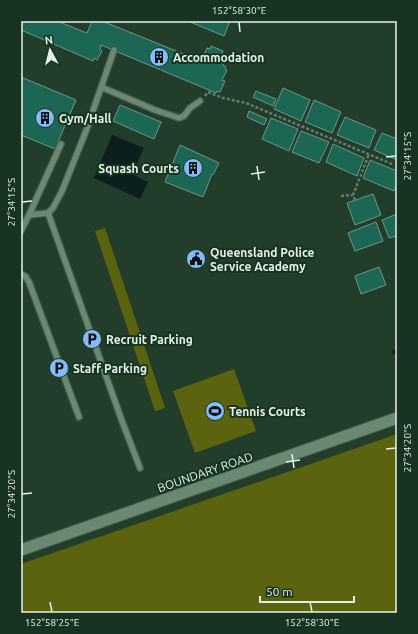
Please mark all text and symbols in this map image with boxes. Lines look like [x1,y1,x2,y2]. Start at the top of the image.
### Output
text: 152°58'30"E [212,5,267,16]
north arrow [30,30,70,70]
text: N [44,34,54,47]
building icon: Accommodation [148,46,170,68]
place label: Accommodation [173,51,264,64]
building icon: Gym/Hall [34,107,56,129]
place label: Gym/Hall [59,112,112,125]
text: 27°34'15"S [402,132,413,180]
building icon: Squash Courts [182,157,204,179]
place label: Squash Courts [98,162,179,175]
text: 27°34'15"S [6,178,17,226]
place label: Queensland Police Service Academy [210,246,315,273]
public building icon: Queensland Police Service Academy [185,248,207,270]
parking icon: Recruit Parking [81,328,103,350]
place label: Recruit Parking [106,333,193,346]
parking icon: Staff Parking [48,357,70,379]
place label: Staff Parking [73,362,147,375]
sports icon: Tennis Courts [204,400,226,422]
place label: Tennis Courts [229,405,306,418]
text: 27°34'20"S [402,424,413,472]
street label: BOUNDARY ROAD [156,450,254,494]
text: 27°34'20"S [6,470,17,518]
scale bar [260,578,354,604]
text: 50 m [266,585,293,598]
text: 152°58'25"E [25,617,80,628]
text: 152°58'30"E [285,617,340,628]

